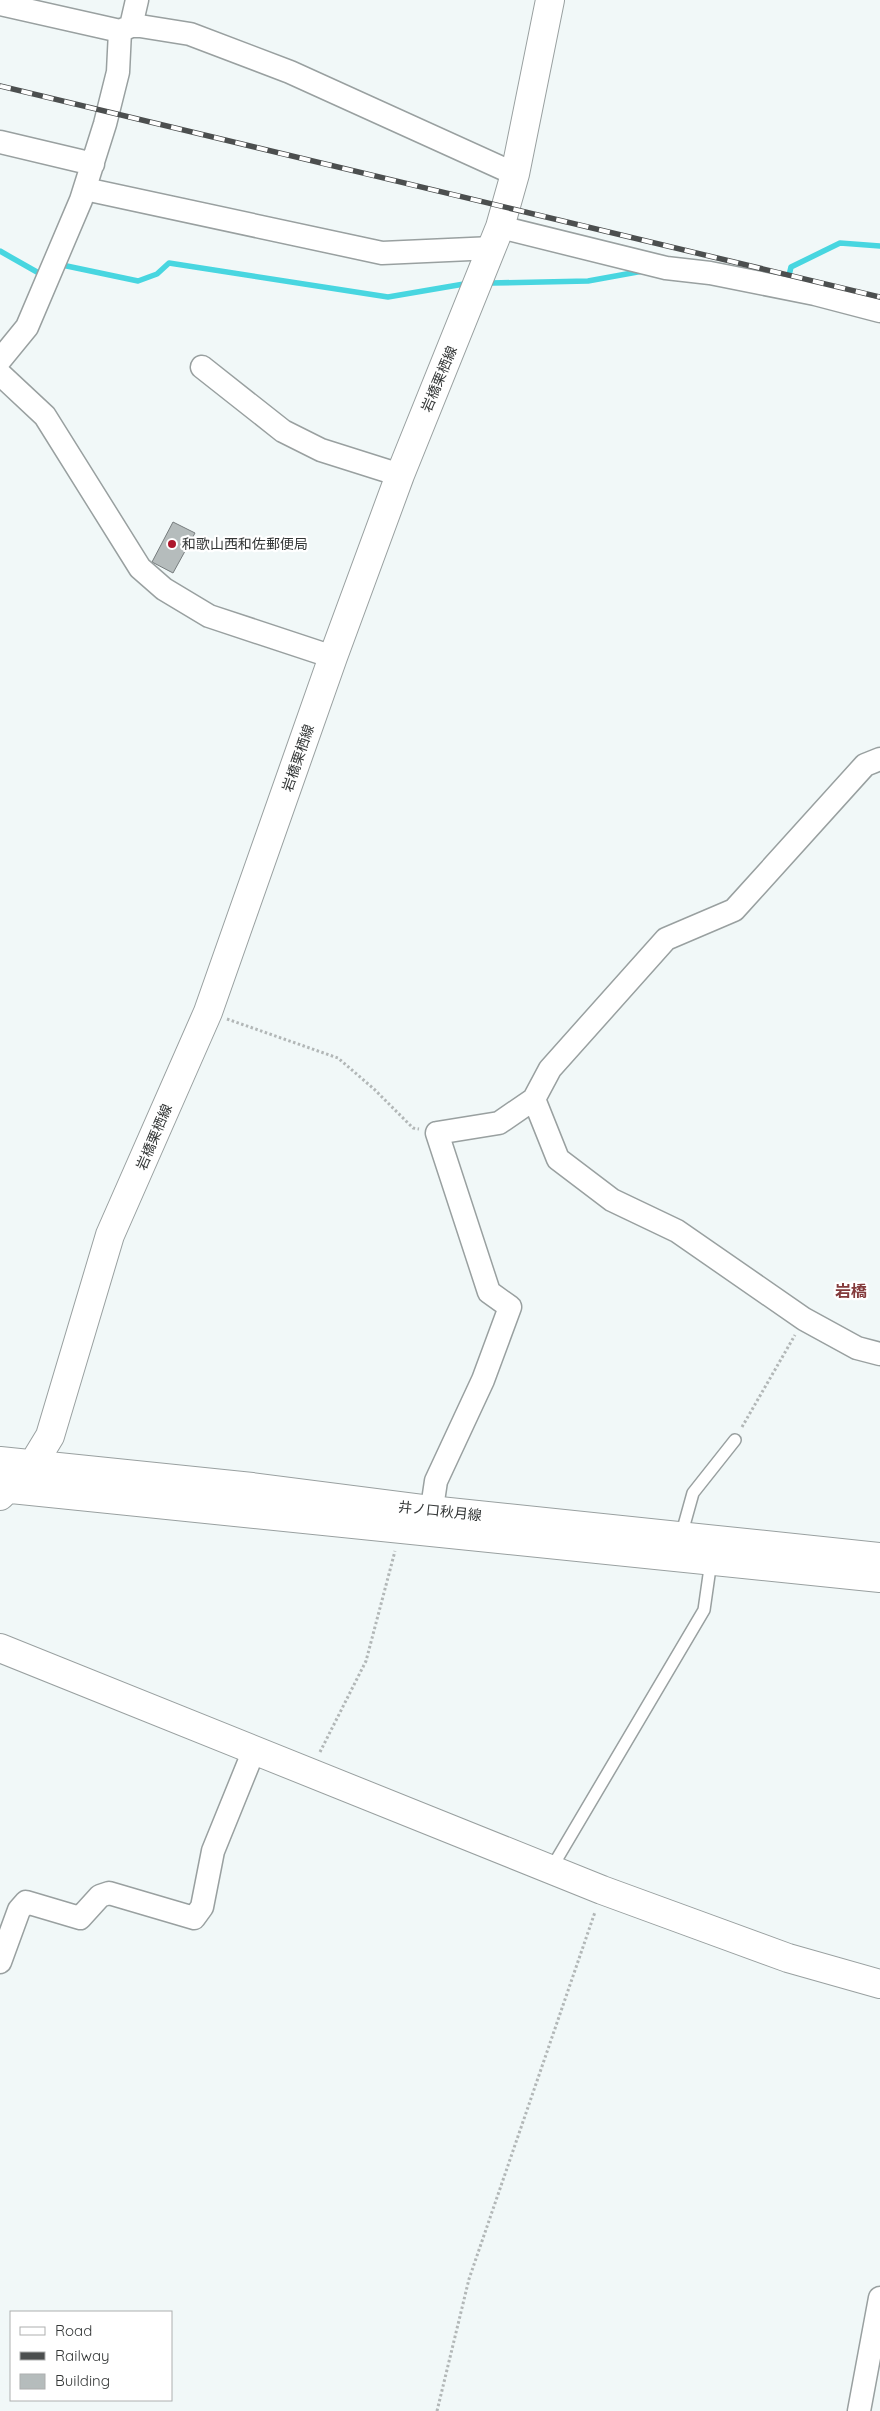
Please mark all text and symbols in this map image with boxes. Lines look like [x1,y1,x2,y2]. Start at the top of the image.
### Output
street label: 岩橋栗栖線 [417,343,461,415]
place label: 和歌山西和佐郵便局 [182,535,308,553]
marker: 和歌山西和佐郵便局 [166,538,178,550]
street label: 岩橋栗栖線 [278,722,318,794]
street label: 岩橋栗栖線 [132,1101,176,1173]
district label: 岩橋 [835,1281,867,1301]
street label: 井ノ口秋月線 [397,1498,483,1524]
legend [10,2311,172,2401]
text: Road [55,2321,92,2340]
text: Railway [55,2346,110,2365]
text: Building [55,2371,110,2390]

